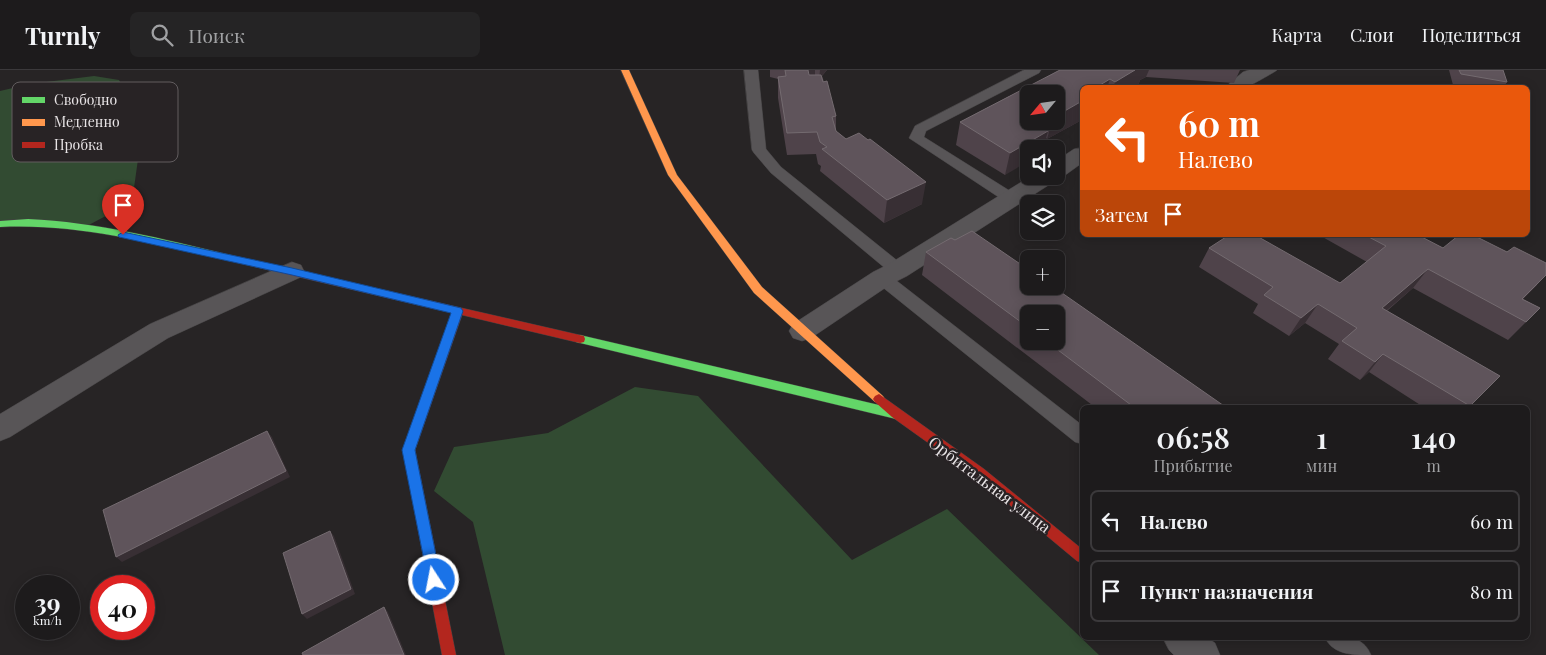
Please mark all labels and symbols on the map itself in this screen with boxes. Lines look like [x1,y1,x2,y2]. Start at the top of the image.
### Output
legend [12,82,178,162]
north arrow [1020,85,1065,130]
text: Свободно [54,90,118,109]
text: Медленно [54,112,120,131]
text: Пробка [54,135,103,154]
pin [102,184,144,235]
street label: Орбитальная улица [925,431,1055,537]
position arrow [407,553,459,605]
speed limit sign: 40 [90,575,155,640]

